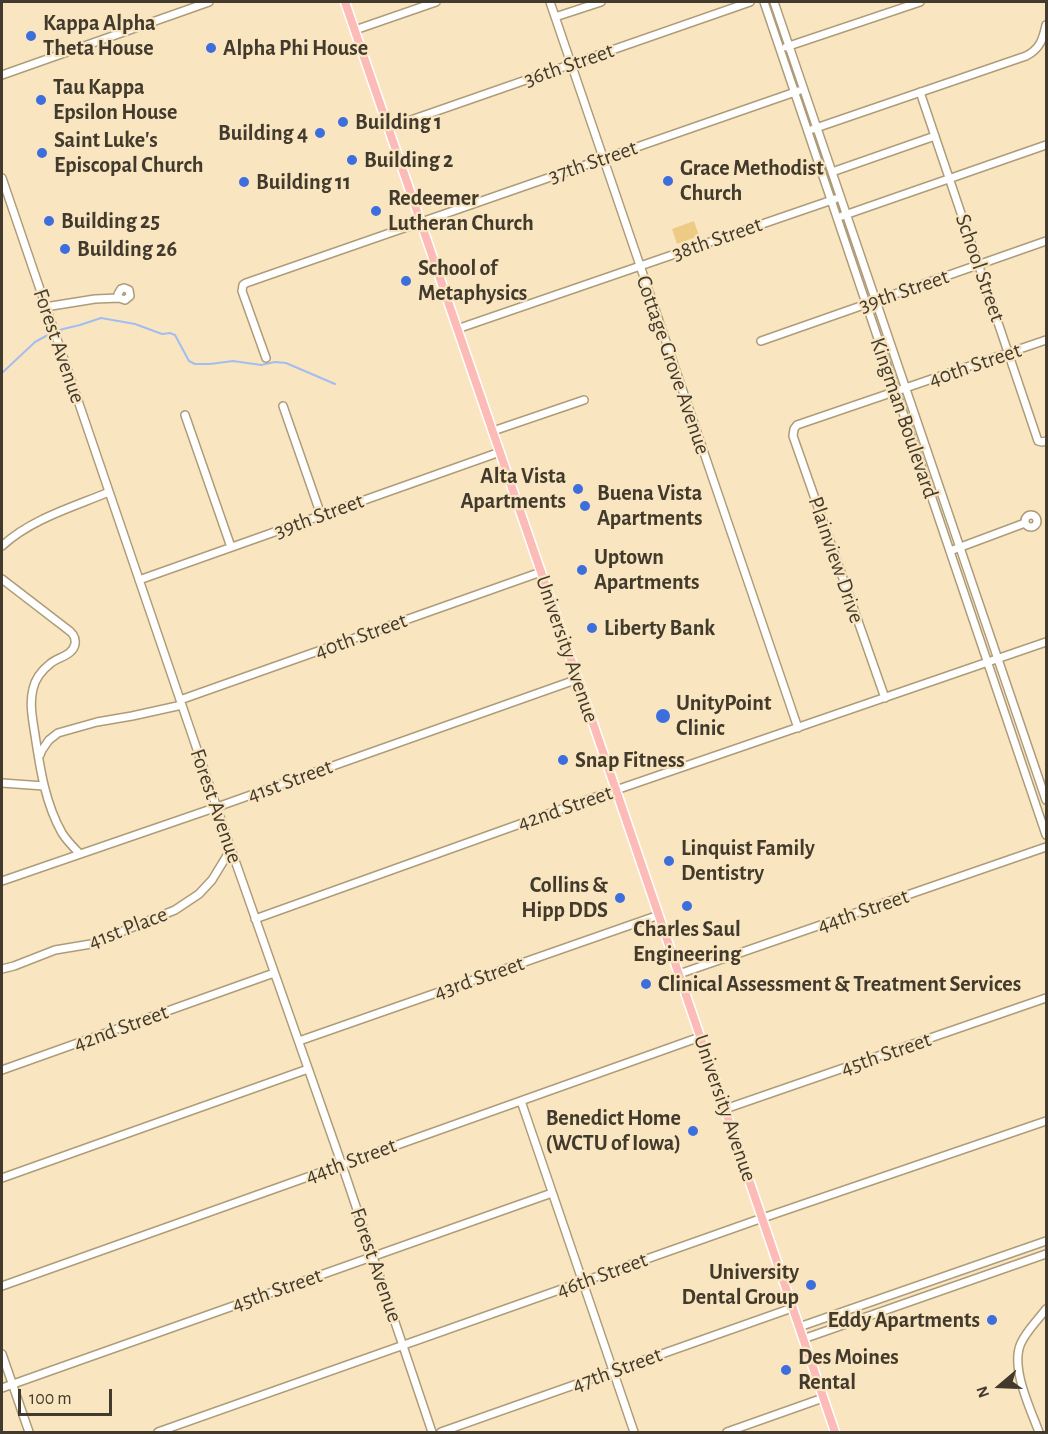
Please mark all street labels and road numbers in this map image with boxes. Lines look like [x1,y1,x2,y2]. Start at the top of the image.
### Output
street label: 36th Street [521,37,617,93]
street label: 37th Street [545,135,641,189]
street label: 38th Street [669,211,765,267]
street label: School Street [949,211,1011,325]
street label: 39th Street [856,263,952,319]
street label: Cottage Grove Avenue [630,272,716,458]
street label: Forest Avenue [27,285,91,407]
street label: Kingman Boulevard [864,334,944,502]
street label: 40th Street [925,337,1025,393]
street label: 39th Street [271,488,367,544]
street label: Plainview Drive [802,493,870,627]
street label: University Avenue [529,572,605,726]
street label: 40th Street [311,607,411,665]
street label: Forest Avenue [184,745,248,867]
street label: 41st Street [244,753,336,809]
street label: 42nd Street [514,779,616,837]
street label: 44th Street [814,883,912,939]
street label: 41st Place [85,901,171,955]
street label: 43rd Street [430,950,528,1006]
street label: 42nd Street [70,999,172,1057]
street label: 45th Street [837,1026,935,1082]
street label: University Avenue [687,1031,763,1185]
street label: 44th Street [302,1132,400,1190]
street label: Forest Avenue [344,1204,408,1326]
street label: 46th Street [553,1246,651,1304]
street label: 45th Street [228,1262,326,1318]
street label: 47th Street [568,1342,666,1398]

